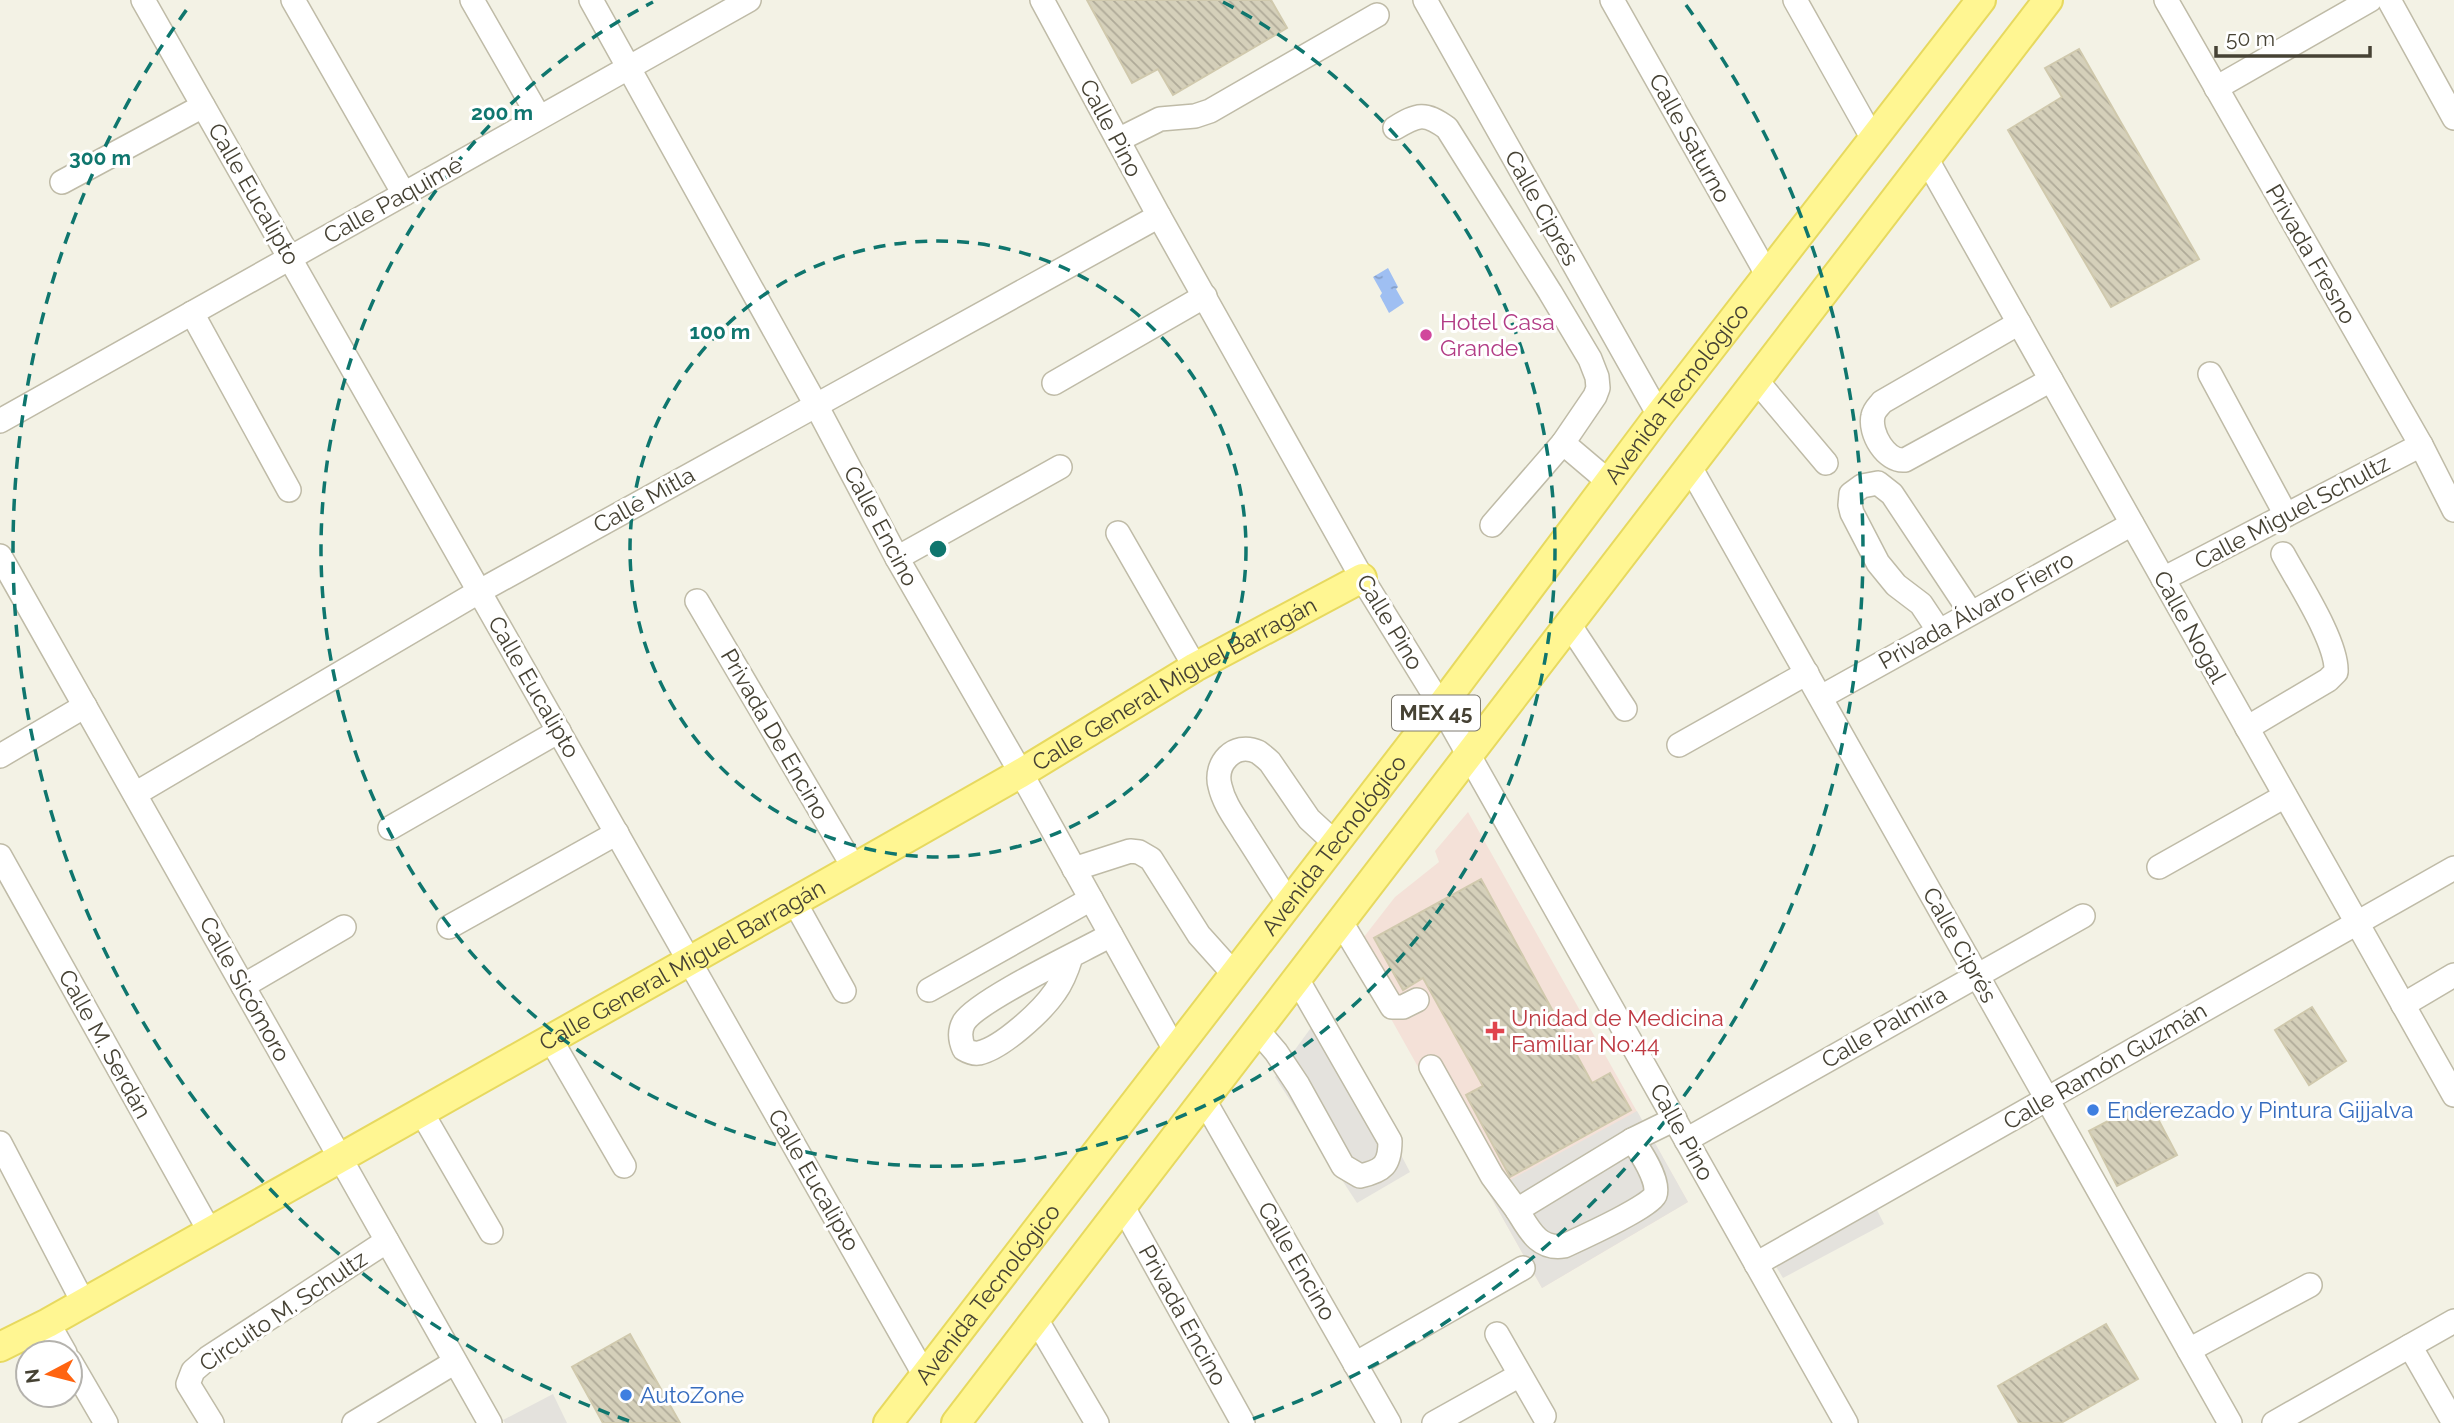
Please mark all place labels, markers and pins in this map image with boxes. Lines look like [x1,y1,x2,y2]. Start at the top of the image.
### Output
place label: Hotel Casa Grande [1440,308,1555,361]
marker: Hotel Casa Grande [1418,327,1434,343]
centre of rings [926,537,950,561]
place label: Unidad de Medicina Familiar No:44 [1511,1004,1724,1057]
marker: Unidad de Medicina Familiar No:44 [1485,1021,1505,1041]
place label: Enderezado y Pintura Gijjalva [2107,1096,2414,1123]
marker: Enderezado y Pintura Gijjalva [2085,1102,2101,1118]
place label: AutoZone [640,1381,744,1408]
marker: AutoZone [618,1387,634,1403]

